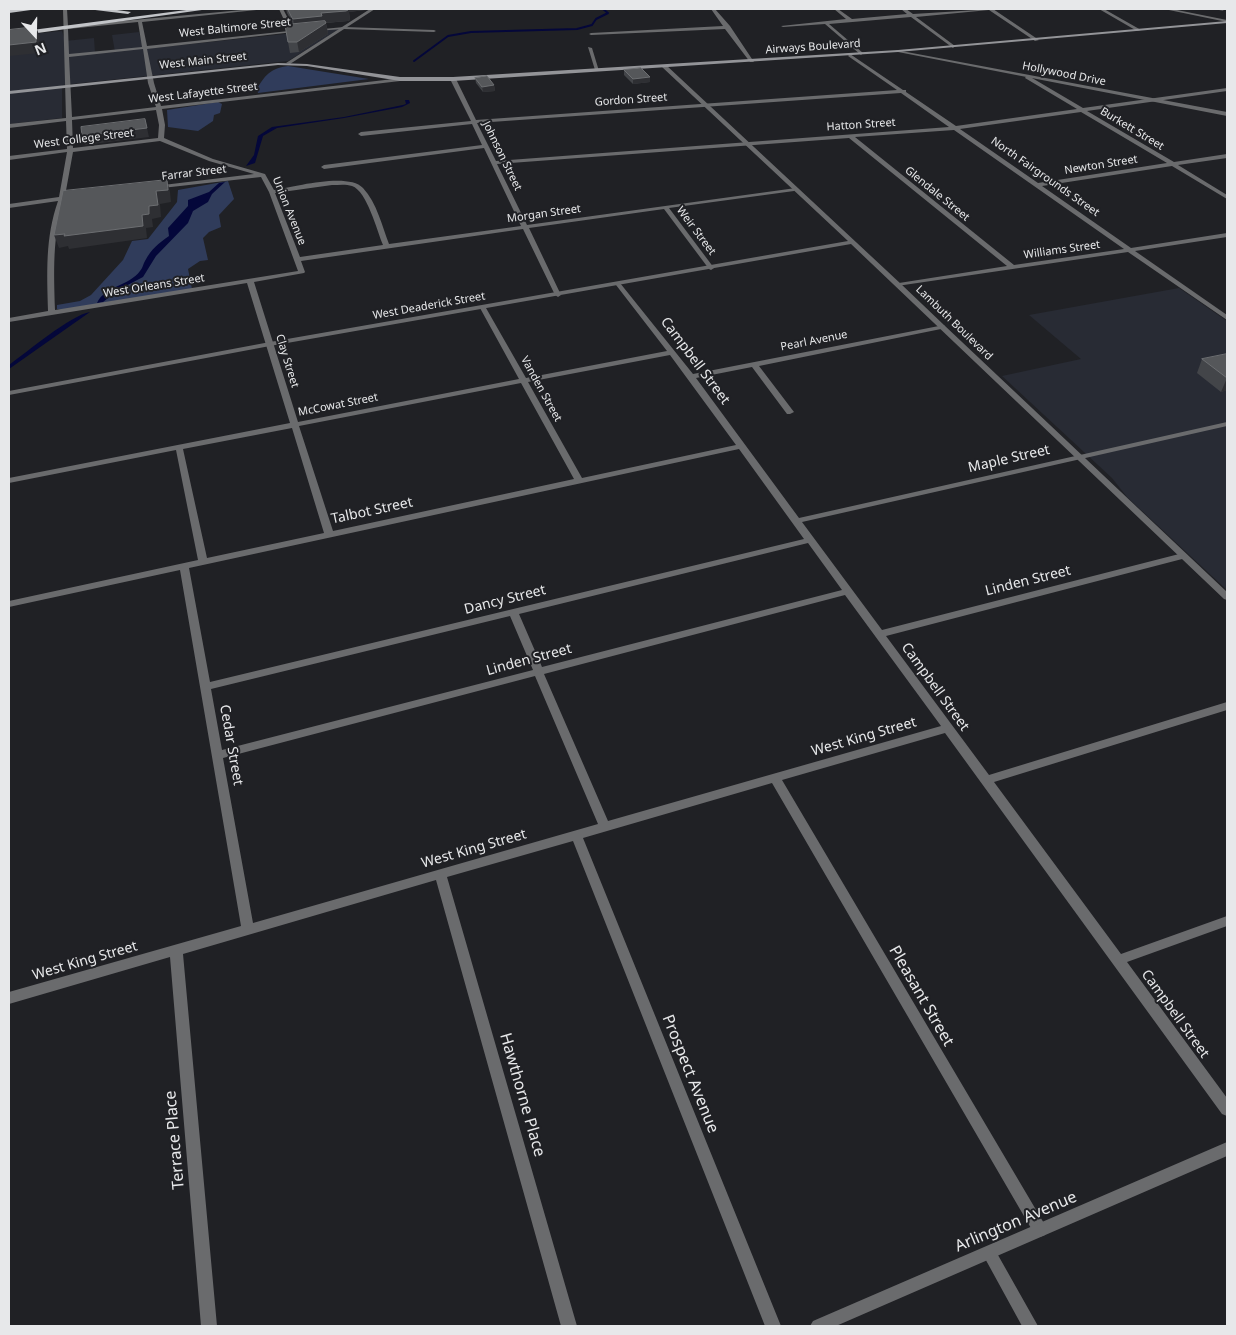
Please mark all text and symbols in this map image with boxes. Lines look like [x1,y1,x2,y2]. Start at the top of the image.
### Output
north arrow [10,10,60,60]
street label: West Baltimore Street [178,16,292,40]
street label: Airways Boulevard [765,37,861,57]
text: N [32,39,49,60]
street label: West Main Street [159,50,247,72]
street label: Hollywood Drive [1021,59,1107,89]
street label: West Lafayette Street [148,80,258,106]
street label: Gordon Street [594,91,668,109]
street label: Burkett Street [1098,105,1166,153]
street label: Hatton Street [826,116,896,134]
street label: Johnson Street [480,119,524,193]
street label: West College Street [33,126,135,152]
street label: North Fairgrounds Street [988,135,1102,219]
street label: Newton Street [1063,153,1139,177]
street label: Farrar Street [161,162,227,184]
street label: Glendale Street [902,164,972,224]
street label: Union Avenue [269,175,309,247]
street label: Morgan Street [506,202,582,226]
street label: Weir Street [674,204,718,258]
street label: Williams Street [1023,238,1101,262]
street label: West Orleans Street [102,271,206,301]
street label: Lambuth Boulevard [913,283,995,363]
street label: West Deaderick Street [372,290,486,322]
street label: Campbell Street [657,314,733,408]
street label: Pearl Avenue [779,328,849,354]
street label: Clay Street [273,333,301,389]
street label: Vanden Street [518,354,564,424]
street label: McCowat Street [297,391,379,419]
street label: Maple Street [966,441,1052,477]
street label: Talbot Street [330,494,414,528]
street label: Linden Street [984,562,1072,600]
street label: Dancy Street [463,582,547,618]
street label: Campbell Street [897,640,973,734]
street label: Linden Street [485,641,573,679]
street label: Cedar Street [216,703,246,787]
street label: West King Street [810,714,918,760]
street label: West King Street [420,826,528,872]
street label: West King Street [31,938,139,984]
street label: Pleasant Street [884,942,958,1050]
street label: Campbell Street [1137,967,1213,1061]
street label: Prospect Avenue [658,1012,722,1136]
street label: Hawthorne Place [495,1031,549,1159]
street label: Terrace Place [161,1090,189,1190]
street label: Arlington Avenue [952,1188,1080,1256]

